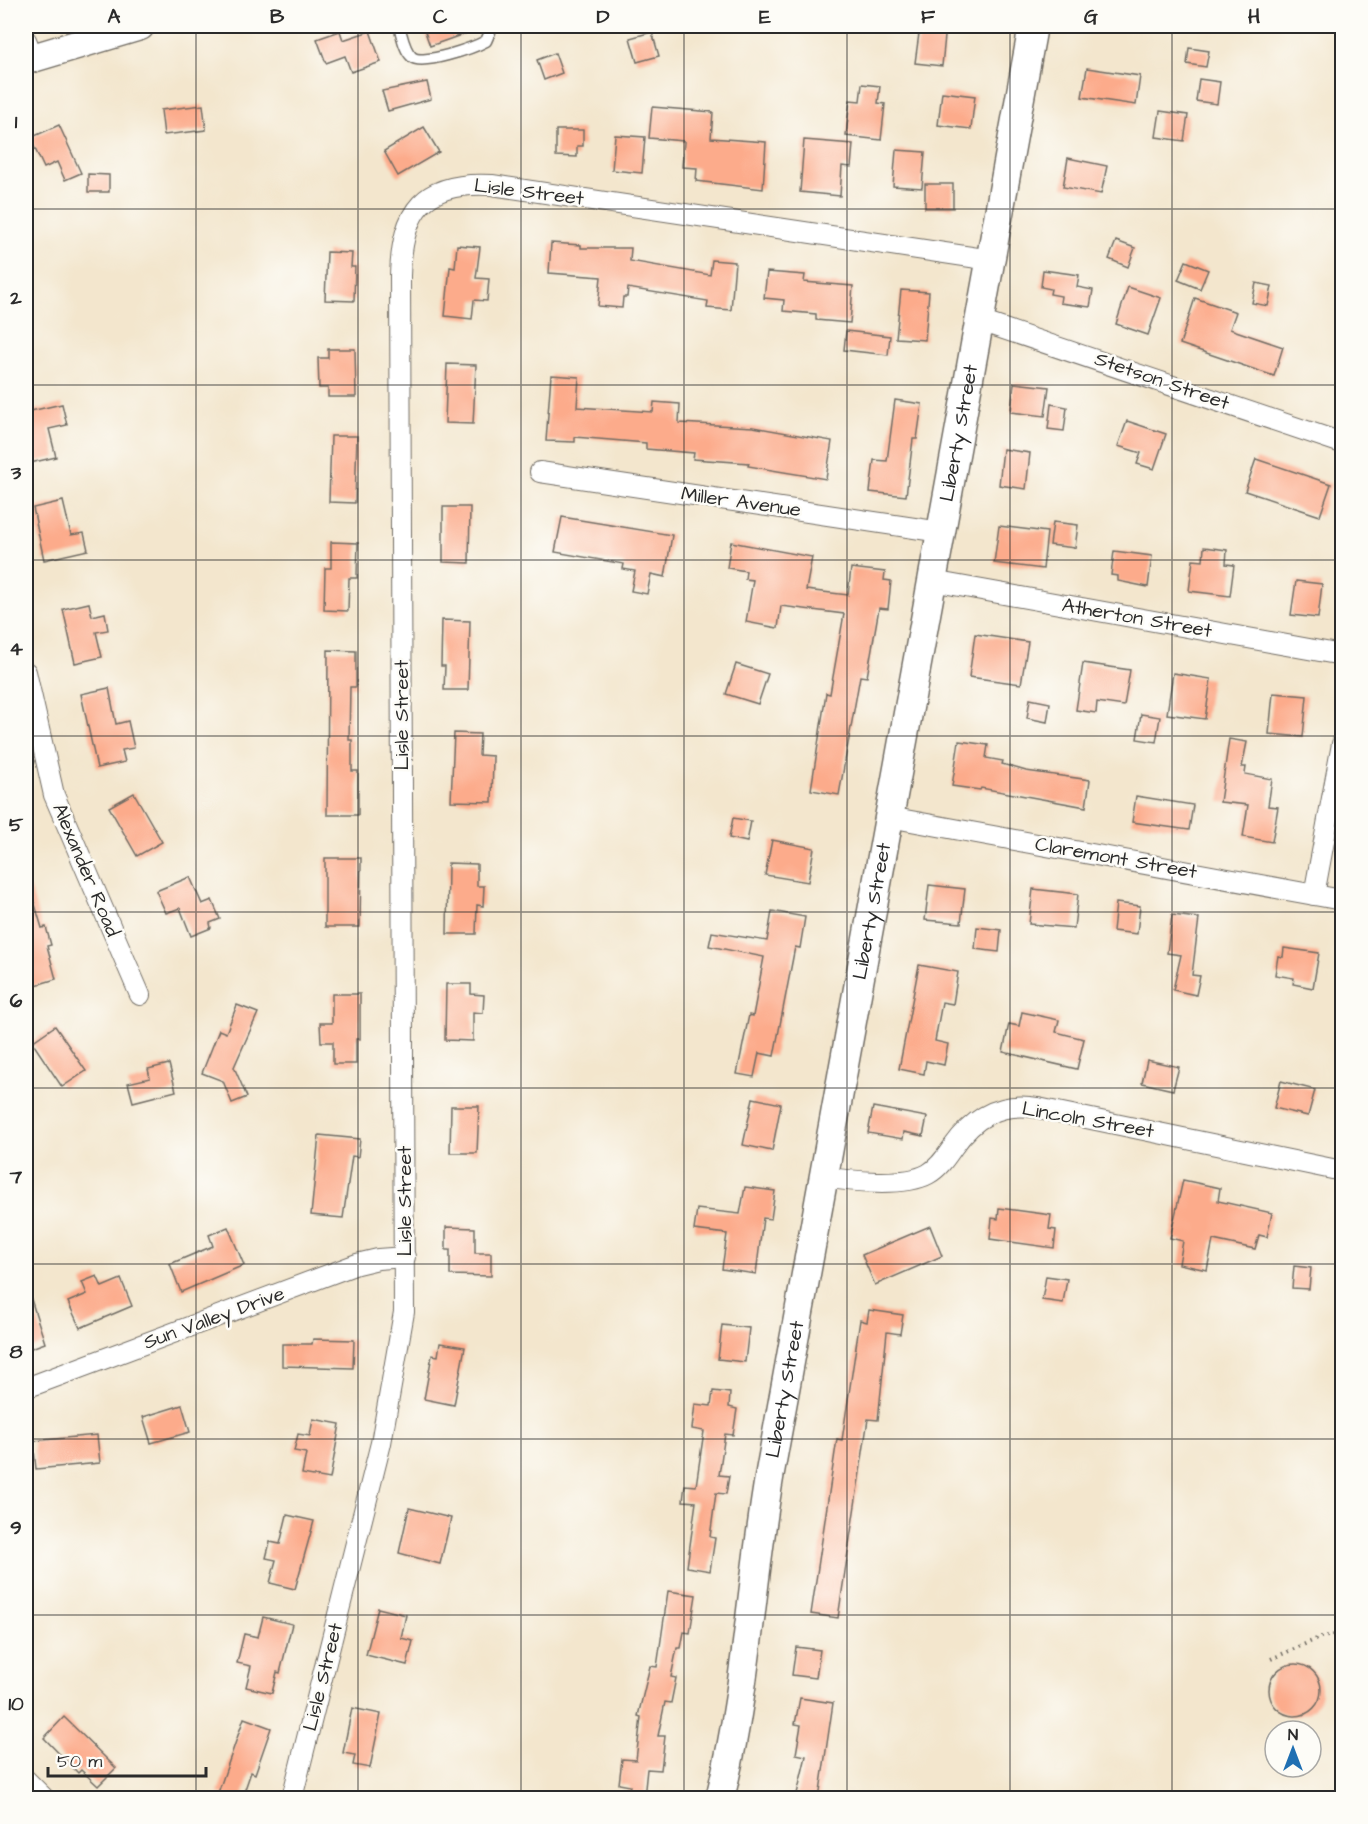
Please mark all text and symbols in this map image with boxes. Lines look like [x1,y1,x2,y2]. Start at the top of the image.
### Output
text: A [108,3,121,31]
text: B [270,3,285,31]
text: C [433,3,448,31]
text: D [597,3,610,31]
text: E [759,3,771,31]
text: F [921,3,936,31]
text: G [1084,3,1098,31]
text: H [1248,3,1260,31]
text: 1 [15,108,18,136]
street label: Lisle Street [472,171,586,213]
text: 2 [9,284,22,312]
street label: Stetson Street [1091,345,1233,417]
street label: Liberty Street [933,362,985,504]
text: 3 [10,459,22,487]
street label: Miller Avenue [679,480,803,524]
street label: Atherton Street [1060,591,1214,645]
text: 4 [9,635,23,663]
street label: Lisle Street [388,660,416,770]
street label: Alexander Road [45,799,127,941]
text: 5 [9,811,24,839]
street label: Claremont Street [1033,830,1199,886]
street label: Liberty Street [846,840,898,982]
text: 6 [10,987,23,1015]
street label: Lincoln Street [1020,1095,1156,1145]
street label: Lisle Street [391,1146,419,1256]
text: 7 [9,1163,23,1191]
street label: Sun Valley Drive [140,1279,289,1357]
street label: Liberty Street [759,1319,811,1460]
text: 8 [10,1338,23,1366]
text: 9 [10,1514,22,1542]
street label: Lisle Street [296,1620,350,1734]
text: 10 [8,1690,24,1718]
north arrow [1263,1719,1323,1779]
text: N [1288,1724,1298,1746]
scale bar [48,1740,206,1778]
text: 50 m [57,1749,102,1774]

